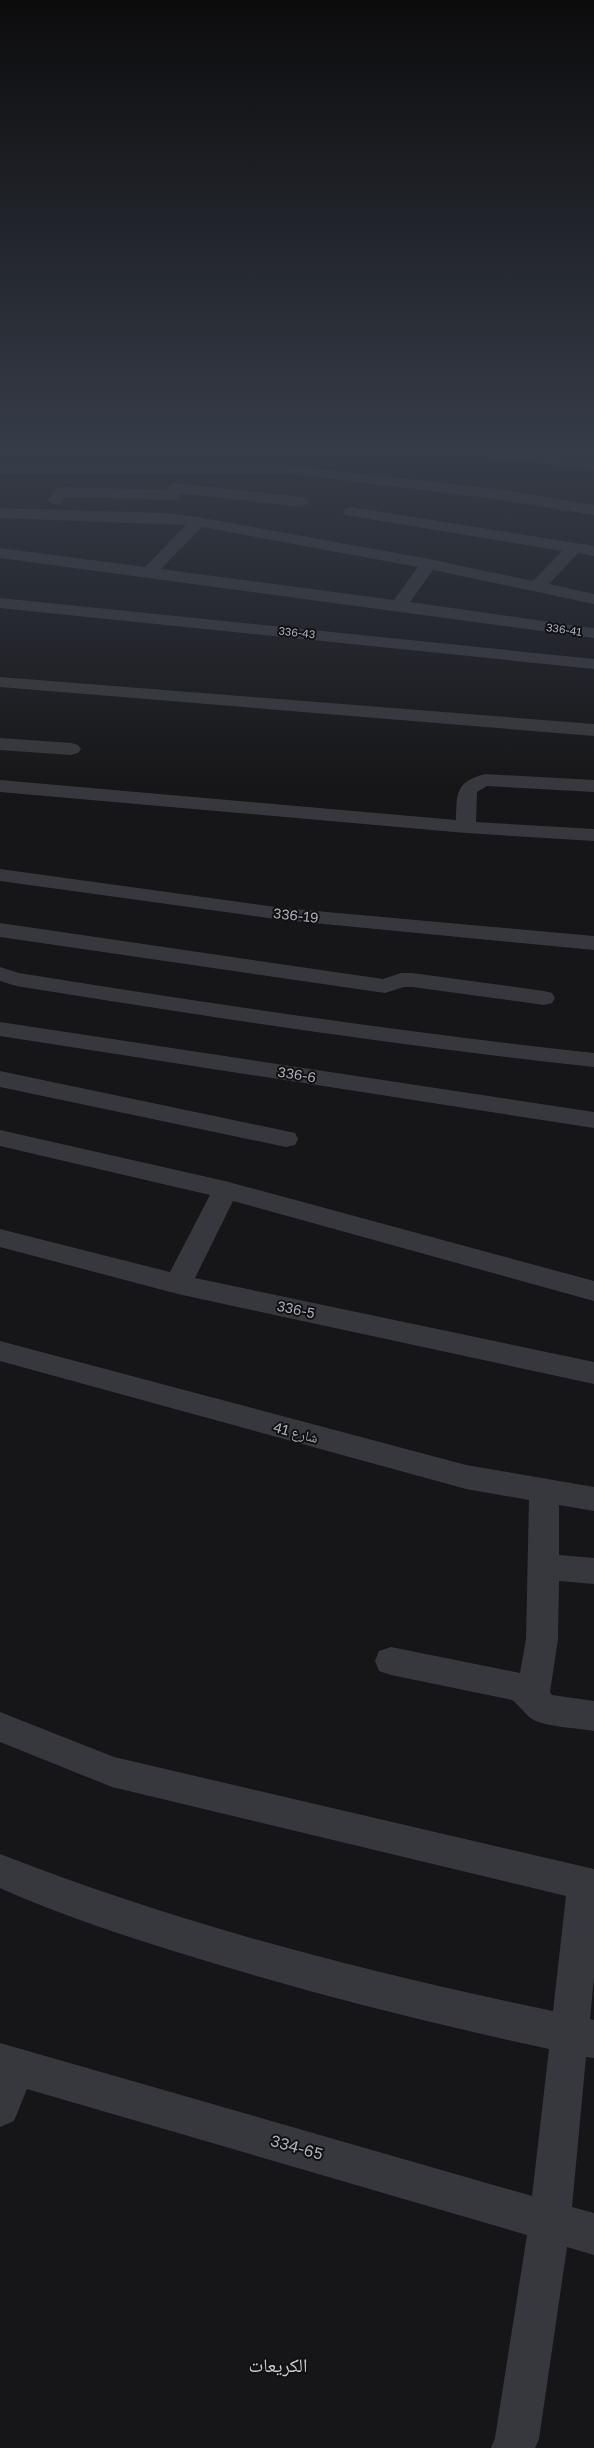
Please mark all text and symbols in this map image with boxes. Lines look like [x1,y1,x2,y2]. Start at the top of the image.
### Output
street label: 336-41 [545,620,583,638]
street label: 336-43 [278,624,316,640]
street label: 336-19 [273,904,319,926]
street label: 336-6 [277,1063,317,1085]
street label: 336-5 [276,1297,316,1321]
street label: شارع 41 [271,1418,320,1448]
street label: 334-65 [269,2130,325,2164]
district label: الكريعات [249,2353,307,2377]

